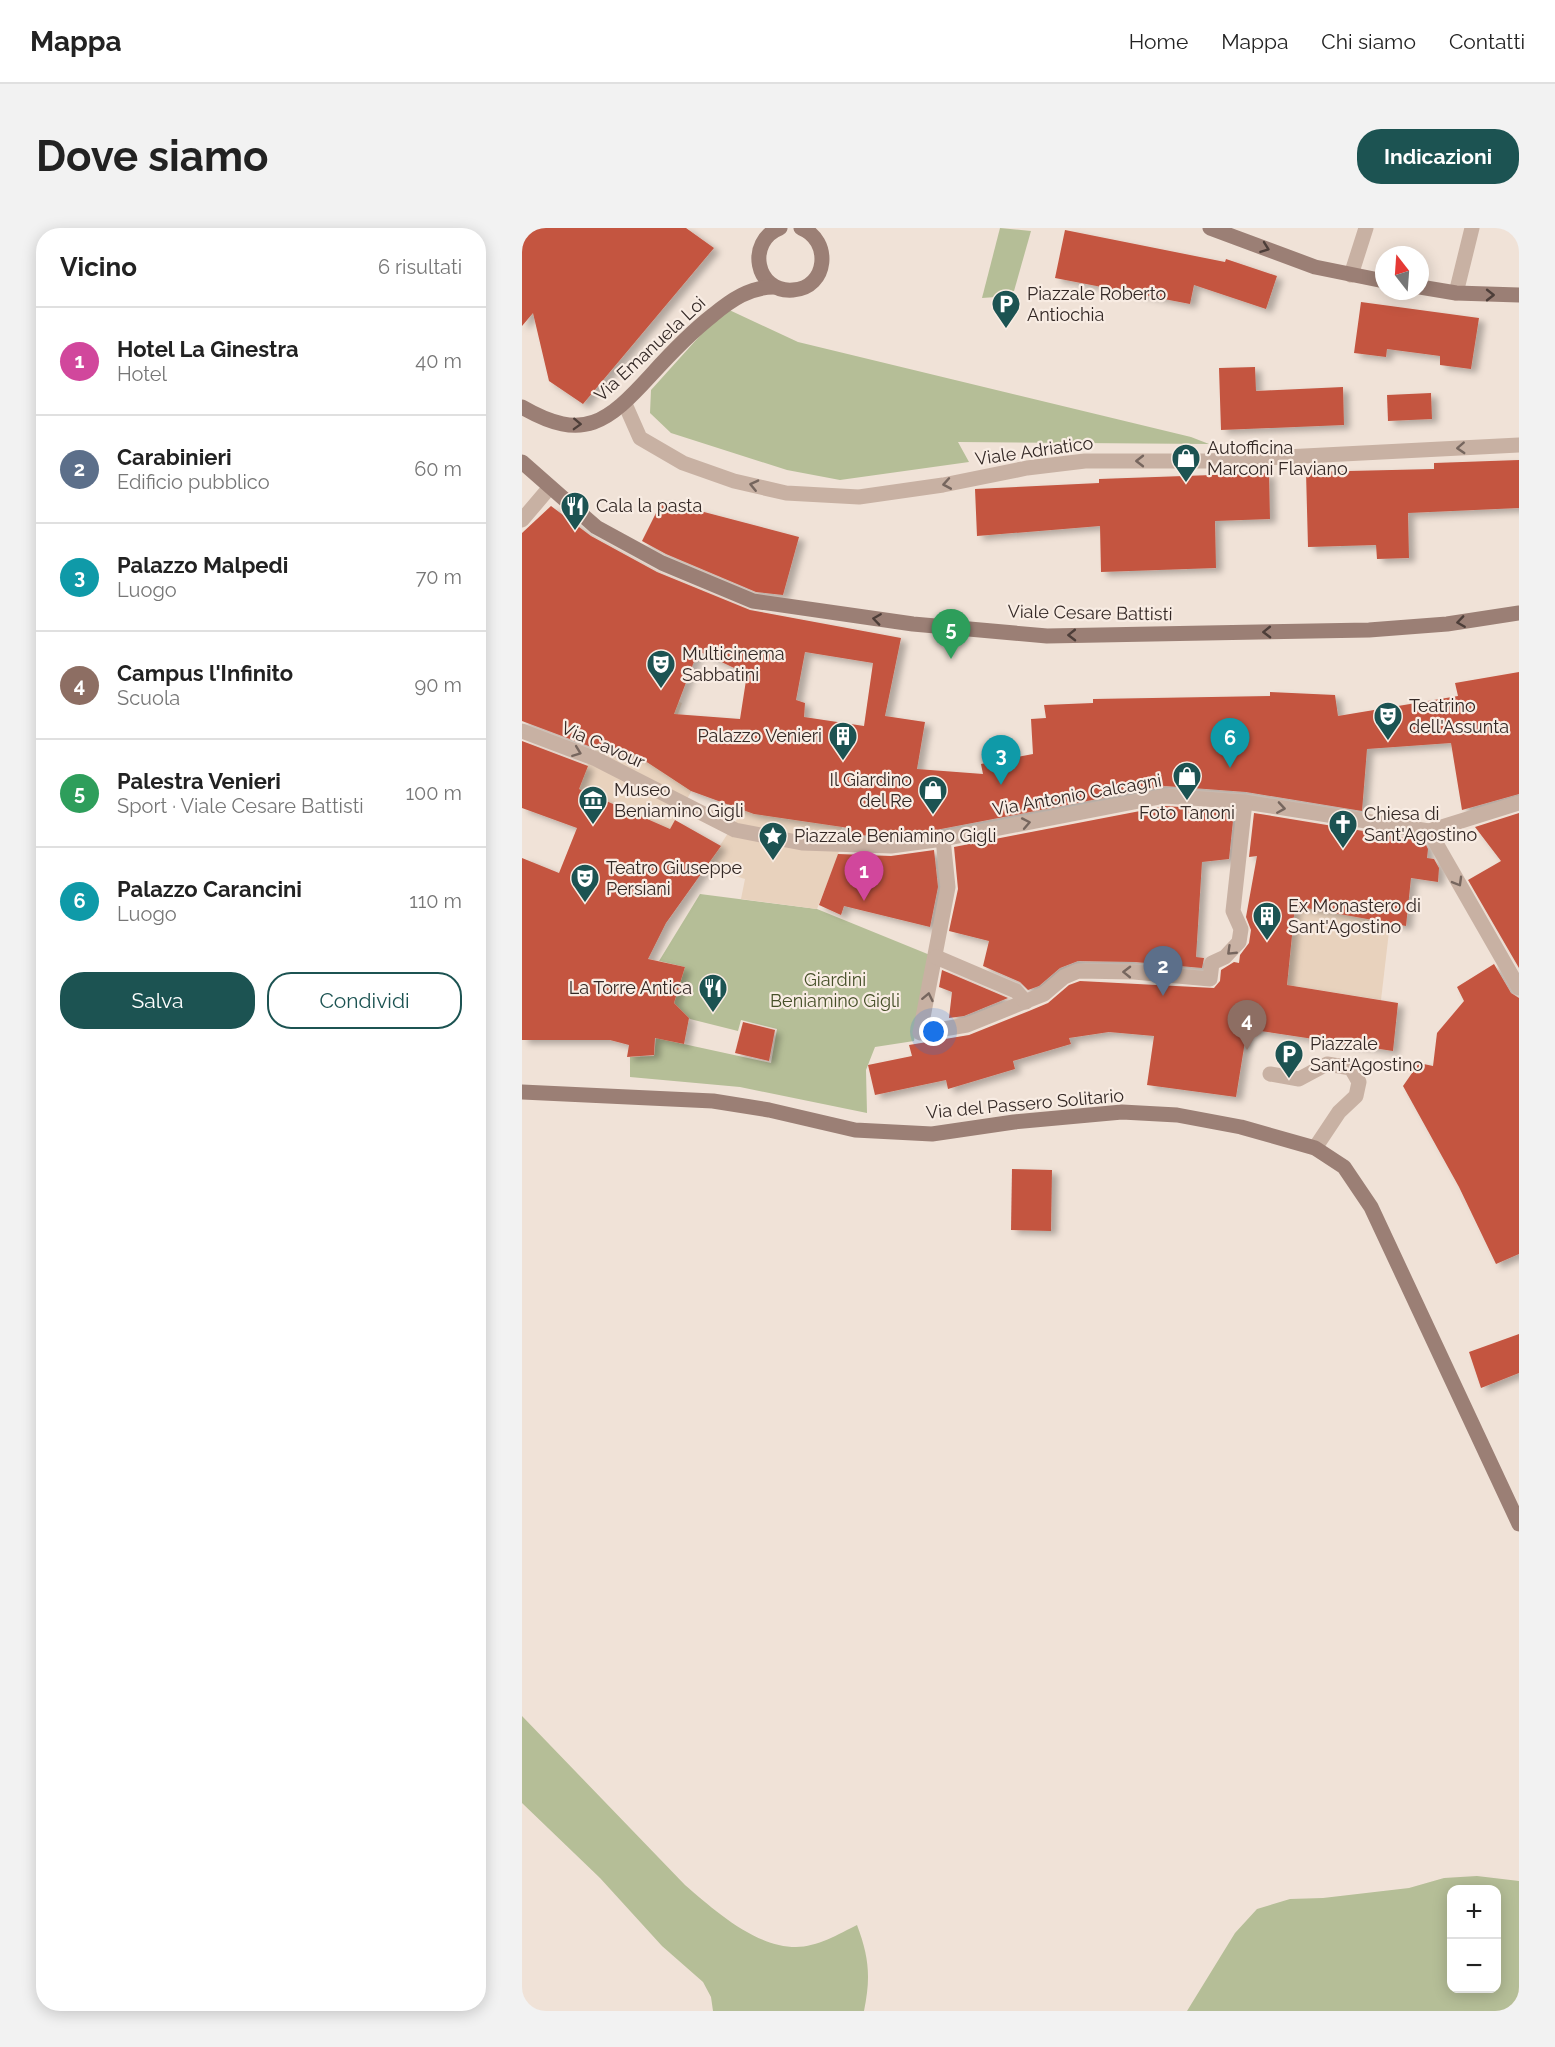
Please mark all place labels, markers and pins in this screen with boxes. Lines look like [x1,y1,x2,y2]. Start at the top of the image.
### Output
place label: Piazzale Roberto Antiochia [1027,283,1167,325]
parking icon: Piazzale Roberto Antiochia [990,288,1022,330]
place label: Autofficina Marconi Flaviano [1207,437,1348,479]
shop icon: Autofficina Marconi Flaviano [1170,442,1202,484]
restaurant icon: Cala la pasta [559,490,591,532]
place label: Cala la pasta [596,495,702,516]
pin: 5 [932,610,970,659]
place label: Multicinema Sabbatini [682,643,785,685]
theatre icon: Multicinema Sabbatini [645,648,677,690]
place label: Teatrino dell'Assunta [1409,695,1509,737]
theatre icon: Teatrino dell'Assunta [1372,700,1404,742]
pin: 6 [1210,718,1250,768]
building icon: Palazzo Venieri [827,720,859,762]
place label: Palazzo Venieri [697,725,822,746]
pin: 3 [982,736,1020,785]
shop icon: Foto Tanoni [1171,760,1203,802]
place label: Il Giardino del Re [830,769,912,811]
shop icon: Il Giardino del Re [917,774,949,816]
place label: Museo Beniamino Gigli [614,779,744,821]
museum icon: Museo Beniamino Gigli [577,784,609,826]
place label: Foto Tanoni [1139,802,1235,823]
place label: Chiesa di Sant'Agostino [1364,803,1477,845]
church icon: Chiesa di Sant'Agostino [1327,808,1359,850]
place icon: Piazzale Beniamino Gigli [757,820,789,862]
place label: Piazzale Beniamino Gigli [794,825,996,846]
pin: 1 [844,852,884,901]
place label: Teatro Giuseppe Persiani [606,857,743,899]
theatre icon: Teatro Giuseppe Persiani [569,862,601,904]
place label: Ex Monastero di Sant'Agostino [1288,895,1421,937]
building icon: Ex Monastero di Sant'Agostino [1251,900,1283,942]
pin: 2 [1144,946,1182,996]
restaurant icon: La Torre Antica [697,972,729,1014]
place label: La Torre Antica [569,977,692,998]
pin: 4 [1228,1000,1266,1050]
place label: Piazzale Sant'Agostino [1310,1033,1423,1075]
parking icon: Piazzale Sant'Agostino [1273,1038,1305,1080]

